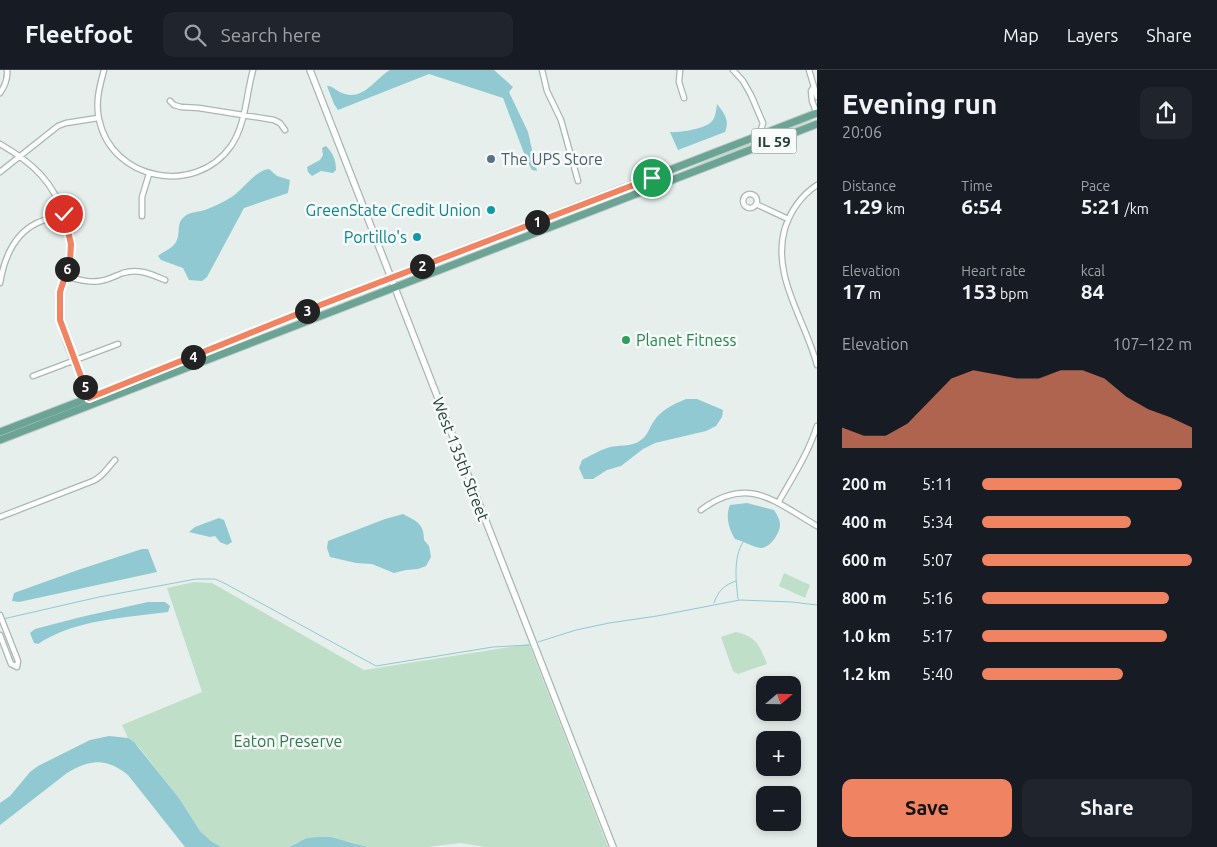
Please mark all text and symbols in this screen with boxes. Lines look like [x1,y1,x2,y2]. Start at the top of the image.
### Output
search box [163,12,513,57]
text: Fleetfoot [25,21,133,48]
icon: search [181,21,209,49]
text: Search here [221,24,321,46]
text: Map [1003,25,1039,45]
text: Layers [1067,25,1118,45]
text: Share [1146,25,1192,45]
button: share [1140,87,1192,139]
text: Evening run [842,88,997,119]
text: 20:06 [842,123,882,141]
road number: IL 59 [752,128,796,154]
place label: The UPS Store [501,150,603,168]
marker: The UPS Store [485,153,497,165]
pin [631,157,673,199]
icon: arrive [638,164,666,192]
text: Distance [842,178,896,194]
text: Time [961,178,993,194]
text: Pace [1081,178,1110,194]
pin [43,193,85,235]
text: 1.29 [842,194,883,218]
text: 6:54 [961,194,1002,218]
text: 5:21 [1081,194,1121,218]
icon: check [50,200,78,228]
place label: GreenState Credit Union [306,201,481,219]
text: km [883,201,905,217]
text: /km [1121,201,1149,217]
marker: GreenState Credit Union [485,204,497,216]
pin: 1 [524,210,550,234]
text: 1 [534,214,541,230]
place label: Portillo's [344,228,407,246]
marker: Portillo's [411,231,423,243]
pin: 2 [410,254,434,278]
pin: 6 [54,256,80,282]
text: 2 [419,258,426,274]
text: 6 [64,261,71,277]
text: Elevation [842,263,900,279]
text: Heart rate [961,263,1026,279]
text: kcal [1081,263,1105,279]
text: 17 [842,279,866,303]
text: 153 [961,279,997,303]
text: 84 [1081,279,1104,303]
text: m [866,286,881,302]
text: bpm [997,286,1029,302]
pin: 3 [294,298,320,324]
text: 3 [304,303,311,319]
place label: Planet Fitness [636,331,736,349]
marker: Planet Fitness [620,334,632,346]
text: Elevation [842,335,909,353]
text: 107–122 m [1112,335,1192,353]
pin: 4 [180,344,206,370]
text: 4 [190,349,197,365]
pin: 5 [72,374,98,400]
text: 5 [82,379,89,395]
street label: West 135th Street [429,395,493,524]
text: 200 m [842,475,887,493]
text: 5:11 [922,475,953,493]
text: 400 m [842,513,887,531]
text: 5:34 [922,513,953,531]
text: 600 m [842,551,887,569]
text: 5:07 [922,551,953,569]
text: 800 m [842,589,887,607]
text: 5:16 [922,589,953,607]
text: 1.0 km [842,627,891,645]
text: 5:17 [922,627,953,645]
text: 1.2 km [842,665,891,683]
text: 5:40 [922,665,953,683]
north arrow [756,676,801,721]
map controls [756,676,801,831]
button: + [756,731,801,776]
park label: Eaton Preserve [234,732,342,750]
button: Save [842,779,1012,837]
button: Share [1022,779,1192,837]
button: − [756,786,801,831]

